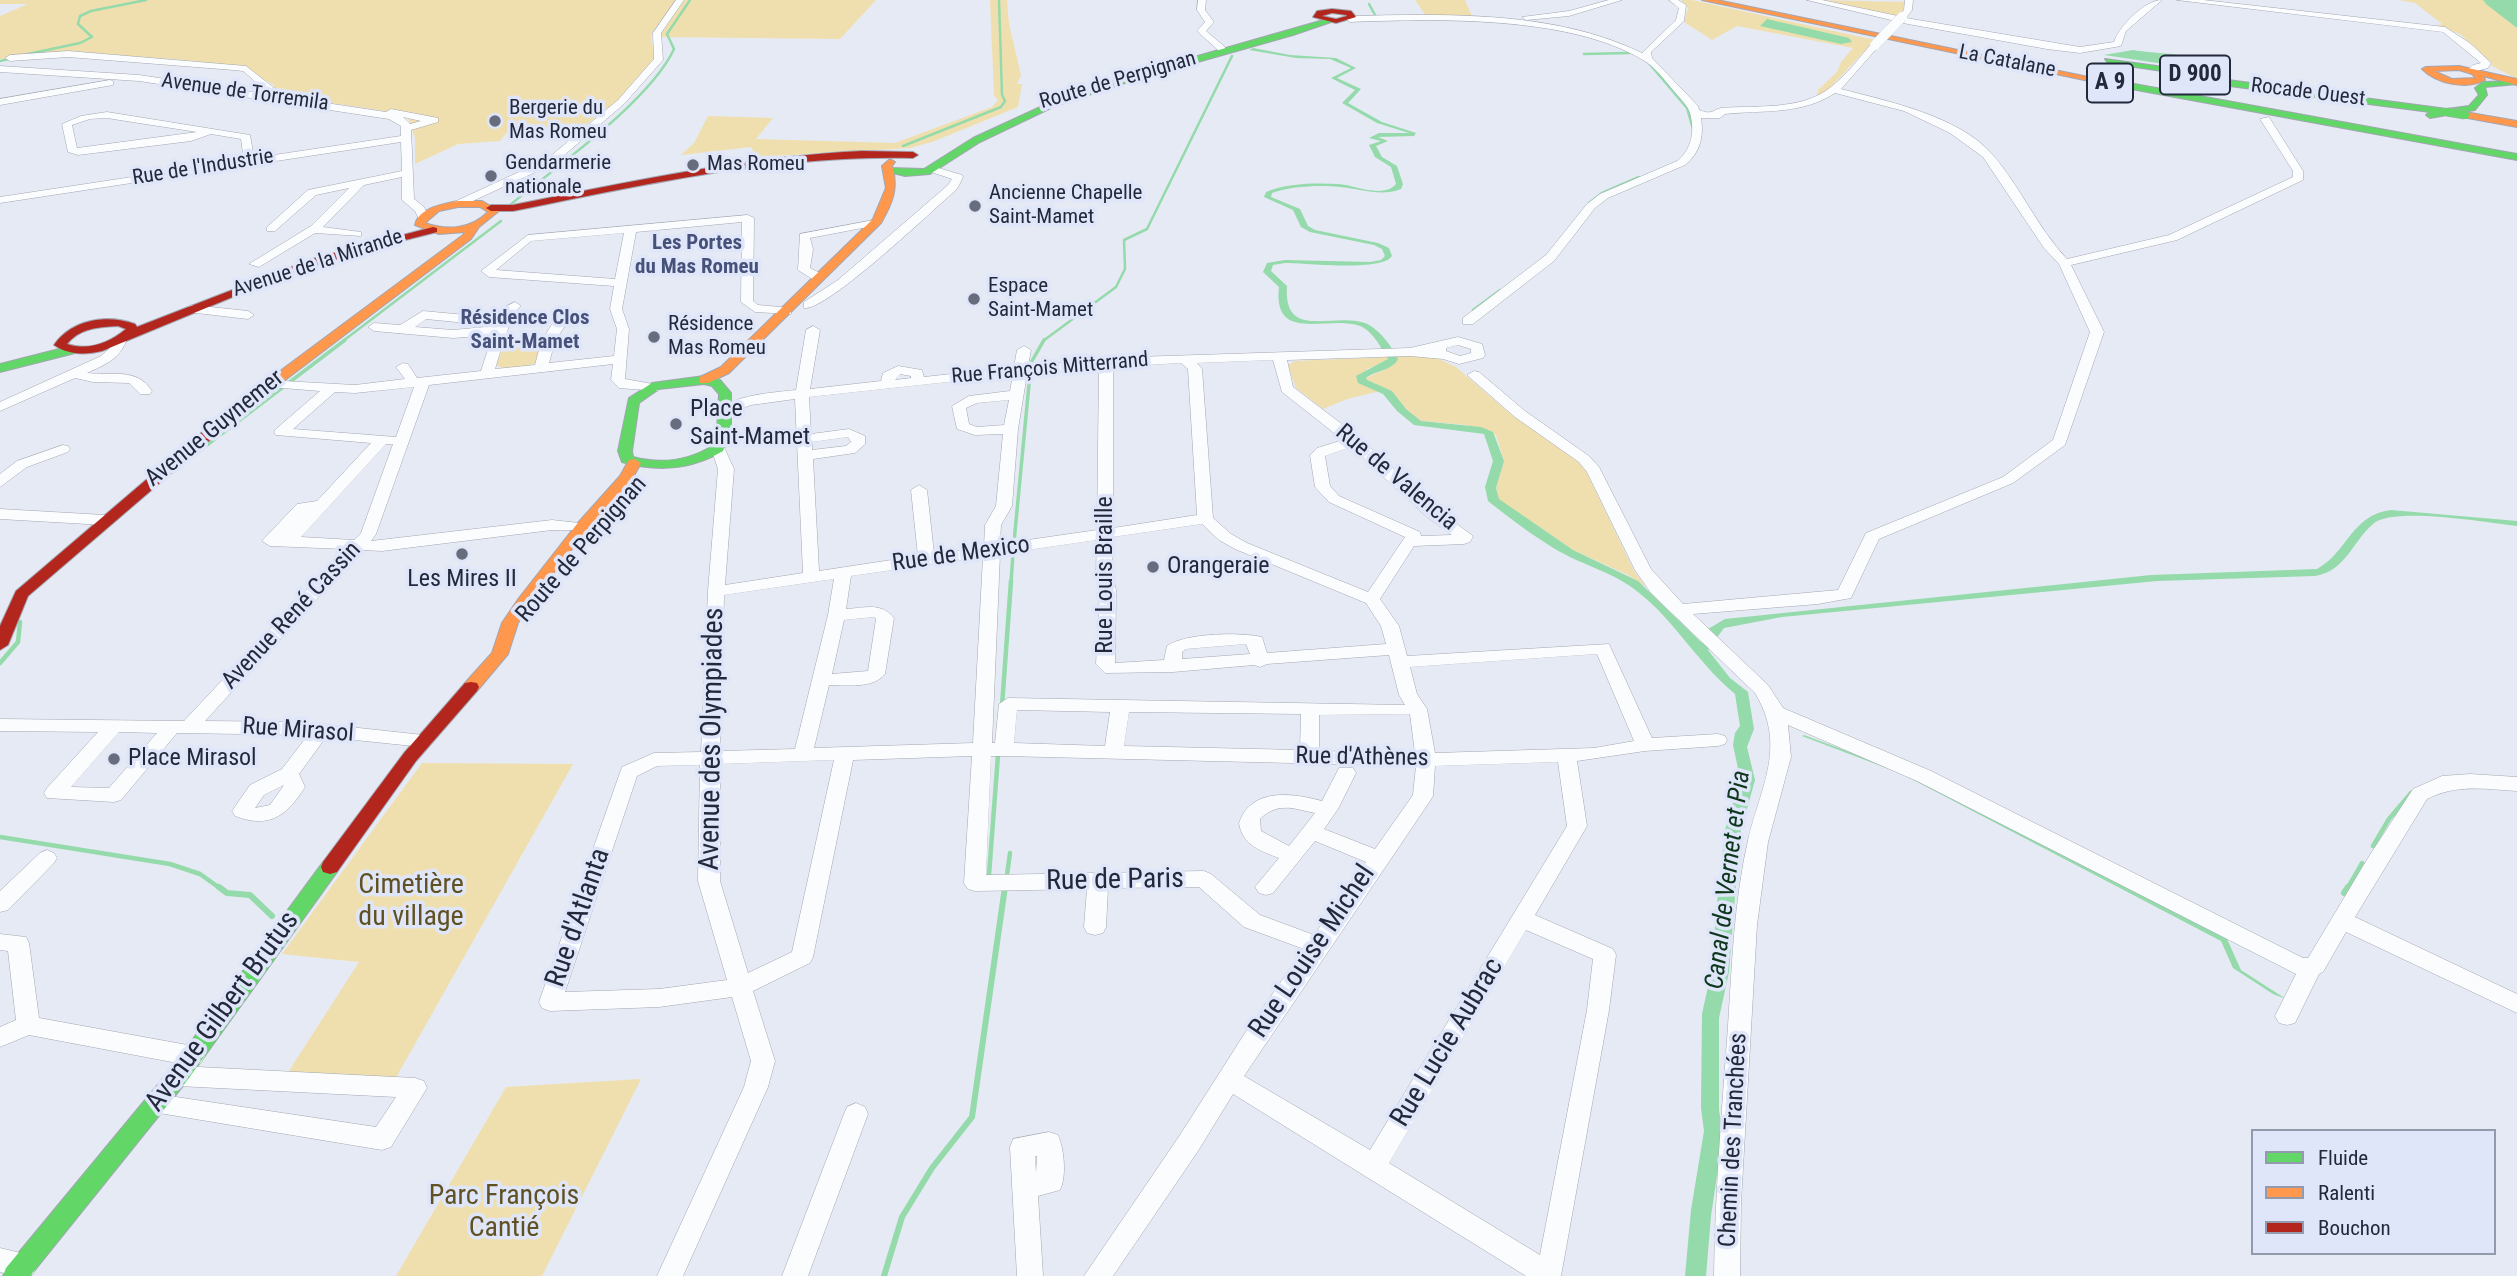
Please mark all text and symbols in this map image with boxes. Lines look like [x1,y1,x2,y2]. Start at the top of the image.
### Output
street label: La Catalane [1956,40,2058,84]
street label: Route de Perpignan [1037,47,1199,115]
road number: D 900 [2160,55,2230,94]
road number: A 9 [2087,64,2133,102]
street label: Avenue de Torremila [160,69,330,117]
street label: Rocade Ouest [2249,73,2367,113]
place label: Bergerie du Mas Romeu [509,96,607,146]
marker: Bergerie du Mas Romeu [487,113,503,129]
street label: Rue de l'Industrie [131,144,275,192]
place label: Gendarmerie nationale [505,151,611,201]
place label: Mas Romeu [707,152,805,178]
marker: Mas Romeu [685,157,701,173]
marker: Gendarmerie nationale [483,168,499,184]
place label: Ancienne Chapelle Saint-Mamet [989,181,1142,231]
marker: Ancienne Chapelle Saint-Mamet [967,198,983,214]
street label: Avenue de la Mirande [230,225,406,303]
district label: Les Portes du Mas Romeu [635,231,759,281]
place label: Espace Saint-Mamet [988,274,1093,324]
marker: Espace Saint-Mamet [966,291,982,307]
district label: Résidence Clos Saint-Mamet [460,306,590,356]
place label: Résidence Mas Romeu [668,312,766,362]
marker: Résidence Mas Romeu [646,329,662,345]
street label: Rue François Mitterrand [951,348,1149,390]
street label: Avenue Guynemer [140,364,290,494]
place label: Place Saint-Mamet [690,396,810,452]
marker: Place Saint-Mamet [668,416,684,432]
street label: Rue de Valencia [1329,419,1463,537]
street label: Route de Perpignan [511,471,653,629]
street label: Rue Louis Braille [1092,496,1120,654]
street label: Rue de Mexico [891,531,1031,579]
street label: Avenue René Cassin [216,536,368,696]
marker: Les Mires II [454,546,470,562]
place label: Orangeraie [1167,553,1270,581]
marker: Orangeraie [1145,559,1161,575]
place label: Les Mires II [407,566,517,594]
street label: Avenue des Olympiades [694,607,732,871]
street label: Rue Mirasol [241,713,355,749]
street label: Rue d'Athènes [1295,742,1429,774]
place label: Place Mirasol [128,745,257,773]
marker: Place Mirasol [106,751,122,767]
water label: Canal de Vernet et Pia [1700,769,1758,991]
street label: Rue d'Atlanta [540,844,618,992]
street label: Rue Louise Michel [1243,859,1383,1045]
street label: Rue de Paris [1046,863,1184,899]
park label: Cimetière du village [358,869,464,935]
street label: Avenue Gilbert Brutus [139,905,307,1119]
street label: Rue Lucie Aubrac [1384,953,1512,1133]
street label: Chemin des Tranchées [1714,1032,1754,1248]
legend [2251,1129,2496,1255]
text: Fluide [2318,1146,2368,1170]
park label: Parc François Cantié [429,1180,579,1246]
text: Ralenti [2318,1181,2375,1205]
text: Bouchon [2318,1216,2391,1240]

